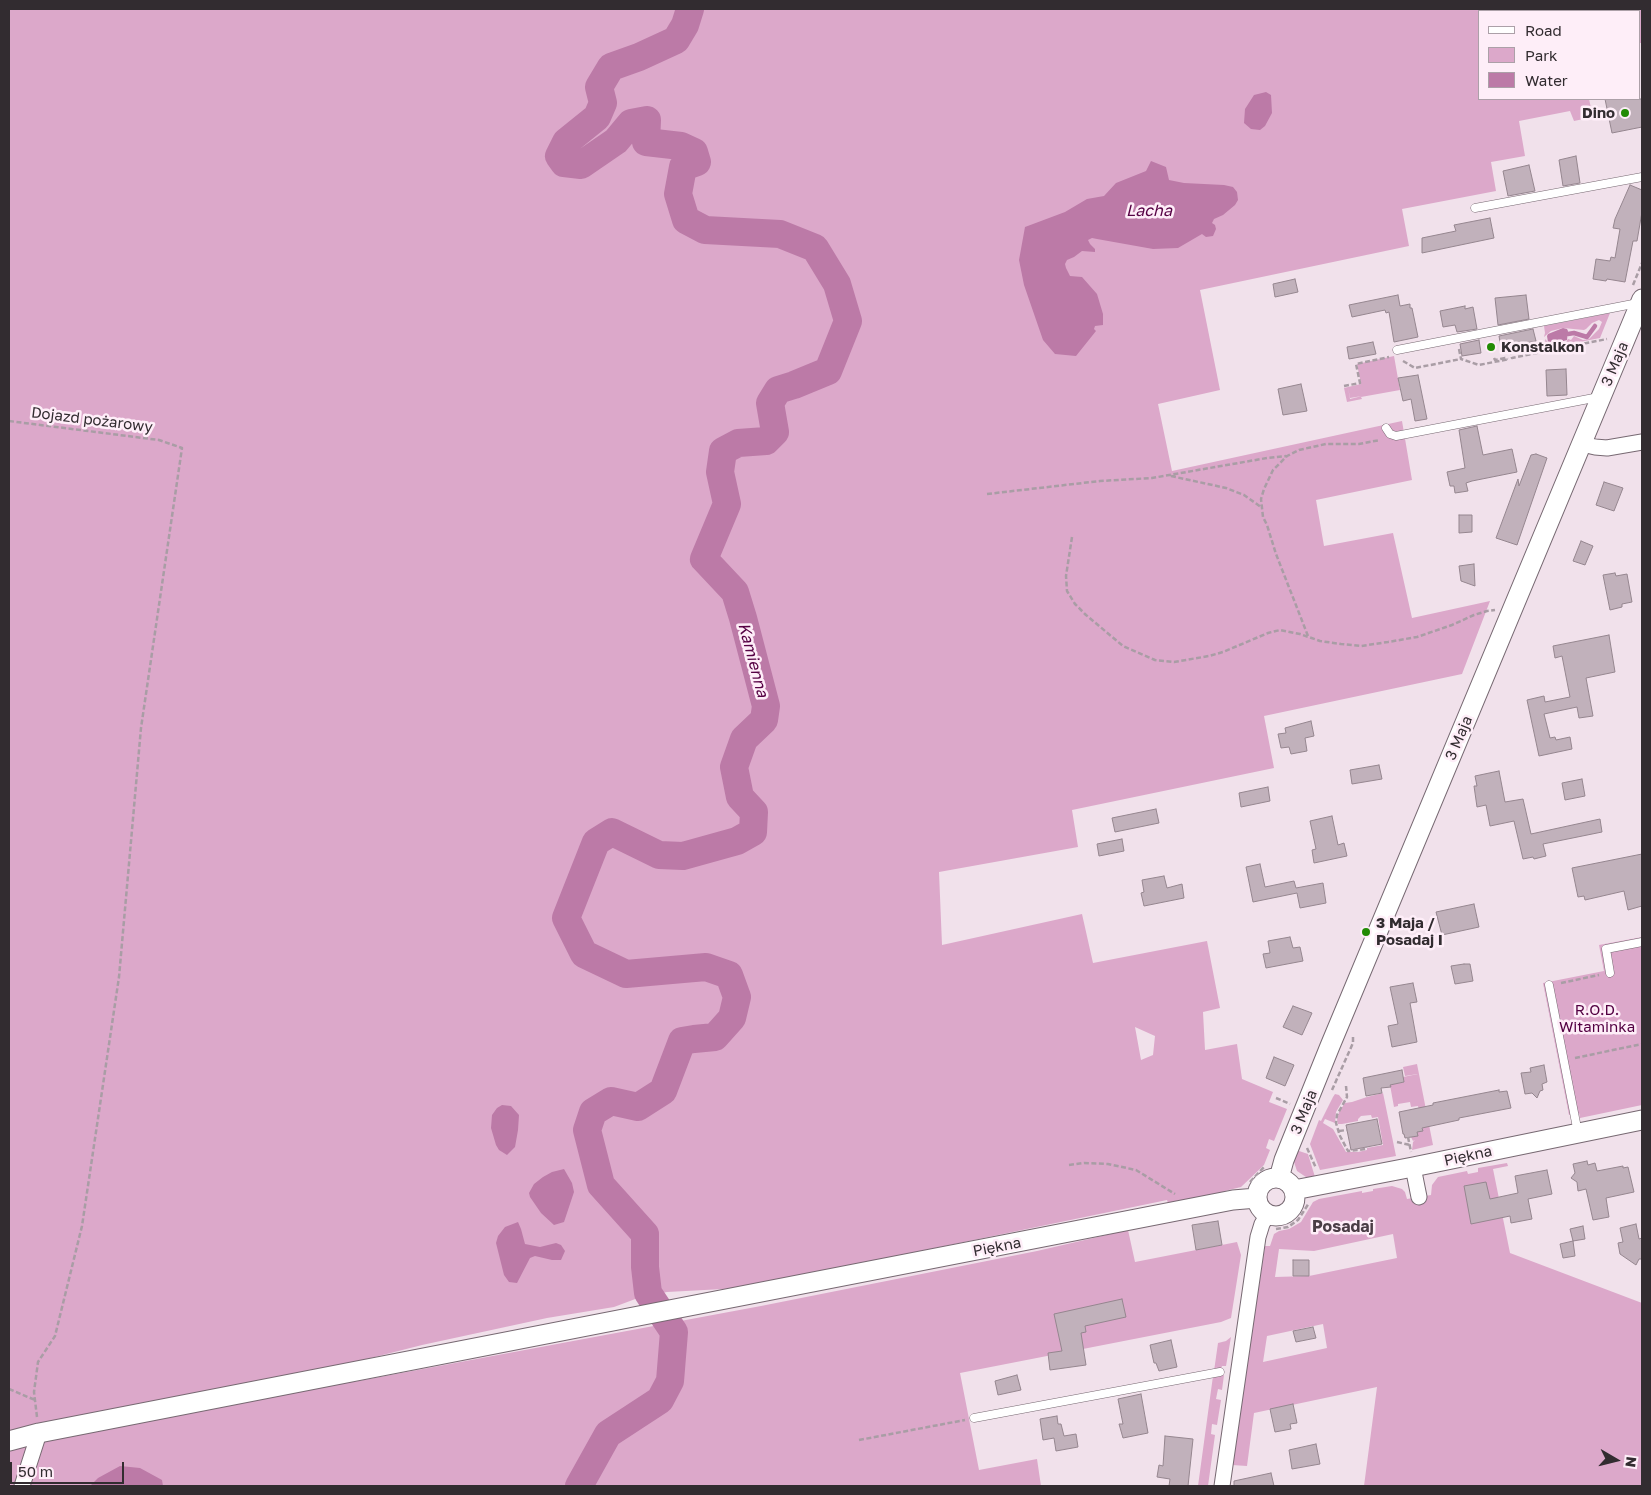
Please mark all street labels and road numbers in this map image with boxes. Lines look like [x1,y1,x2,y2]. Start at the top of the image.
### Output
street label: 3 Maja [1598,339,1632,389]
street label: Dojazd pożarowy [30,404,154,436]
street label: 3 Maja [1442,713,1476,763]
street label: 3 Maja [1287,1087,1321,1137]
street label: Piękna [1442,1142,1494,1170]
street label: Piękna [971,1234,1023,1260]

